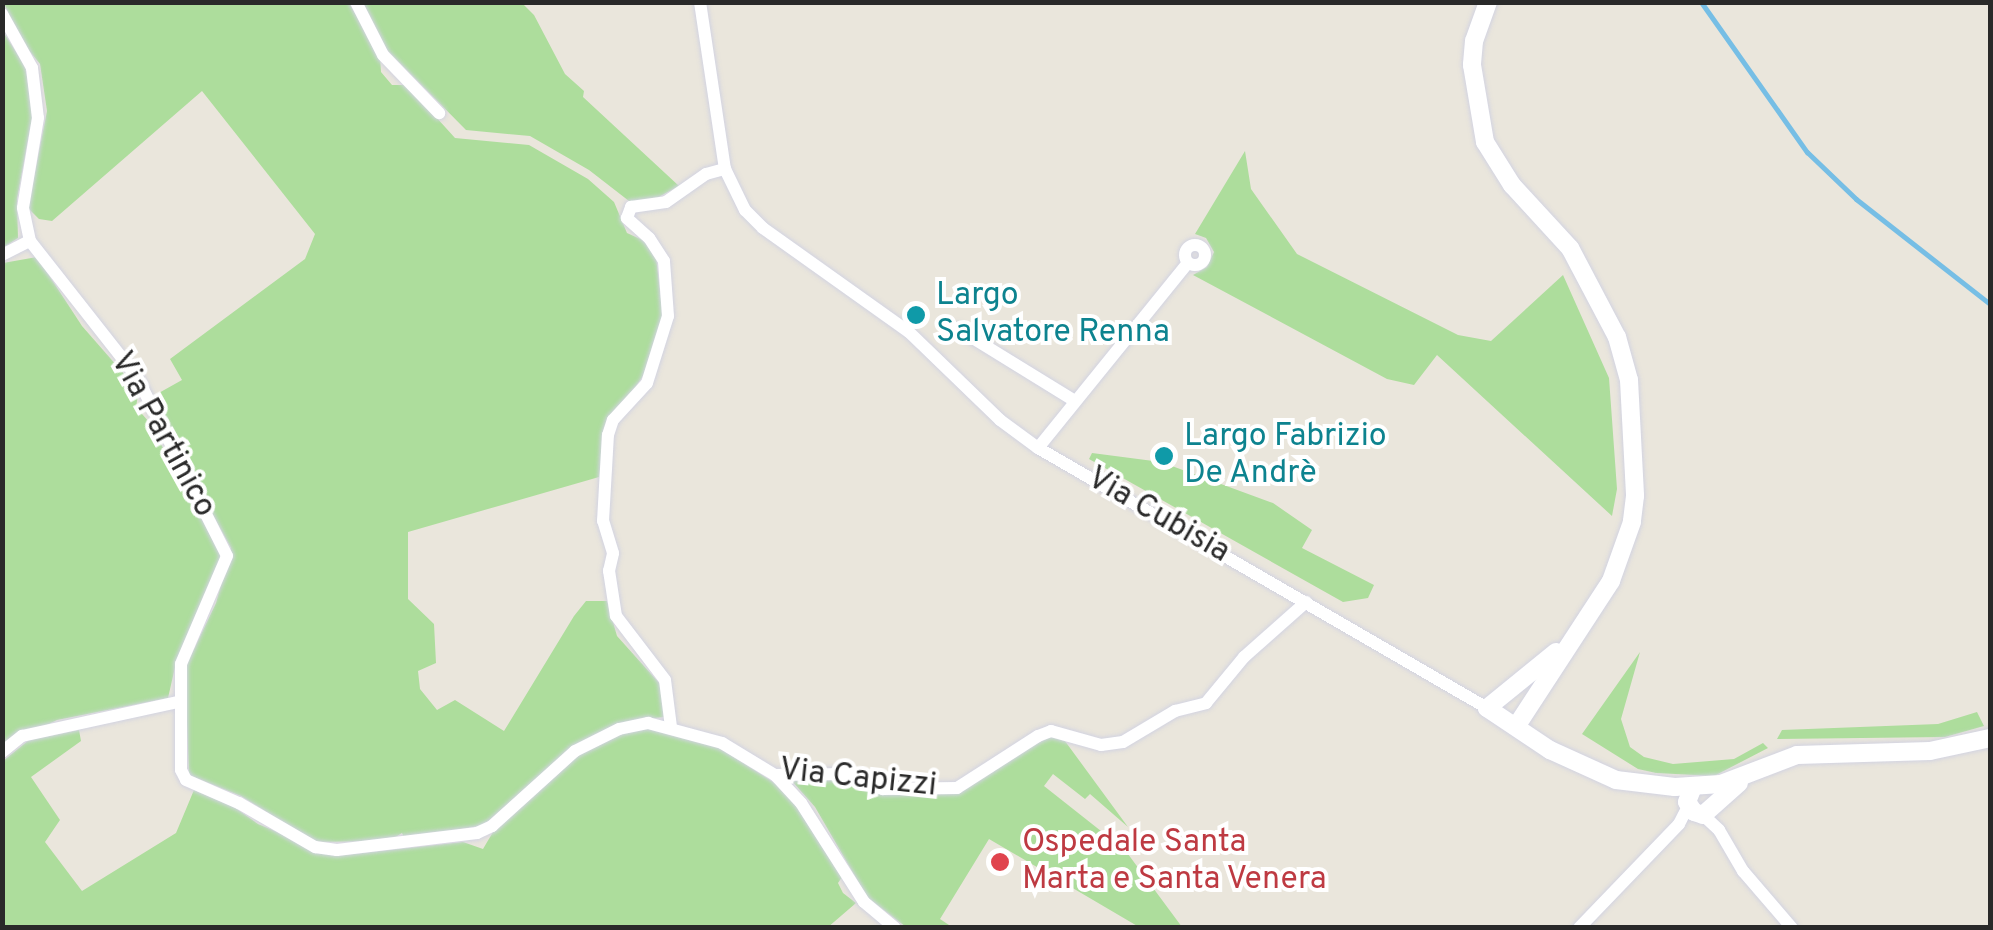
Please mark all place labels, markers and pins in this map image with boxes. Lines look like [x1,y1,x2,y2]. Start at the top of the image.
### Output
place label: Largo Salvatore Renna [936,278,1170,353]
marker: Largo Salvatore Renna [905,304,927,326]
place label: Largo Fabrizio De Andrè [1184,419,1387,494]
marker: Largo Fabrizio De Andrè [1153,445,1175,467]
place label: Ospedale Santa Marta e Santa Venera [1022,825,1328,900]
marker: Ospedale Santa Marta e Santa Venera [987,849,1013,875]

